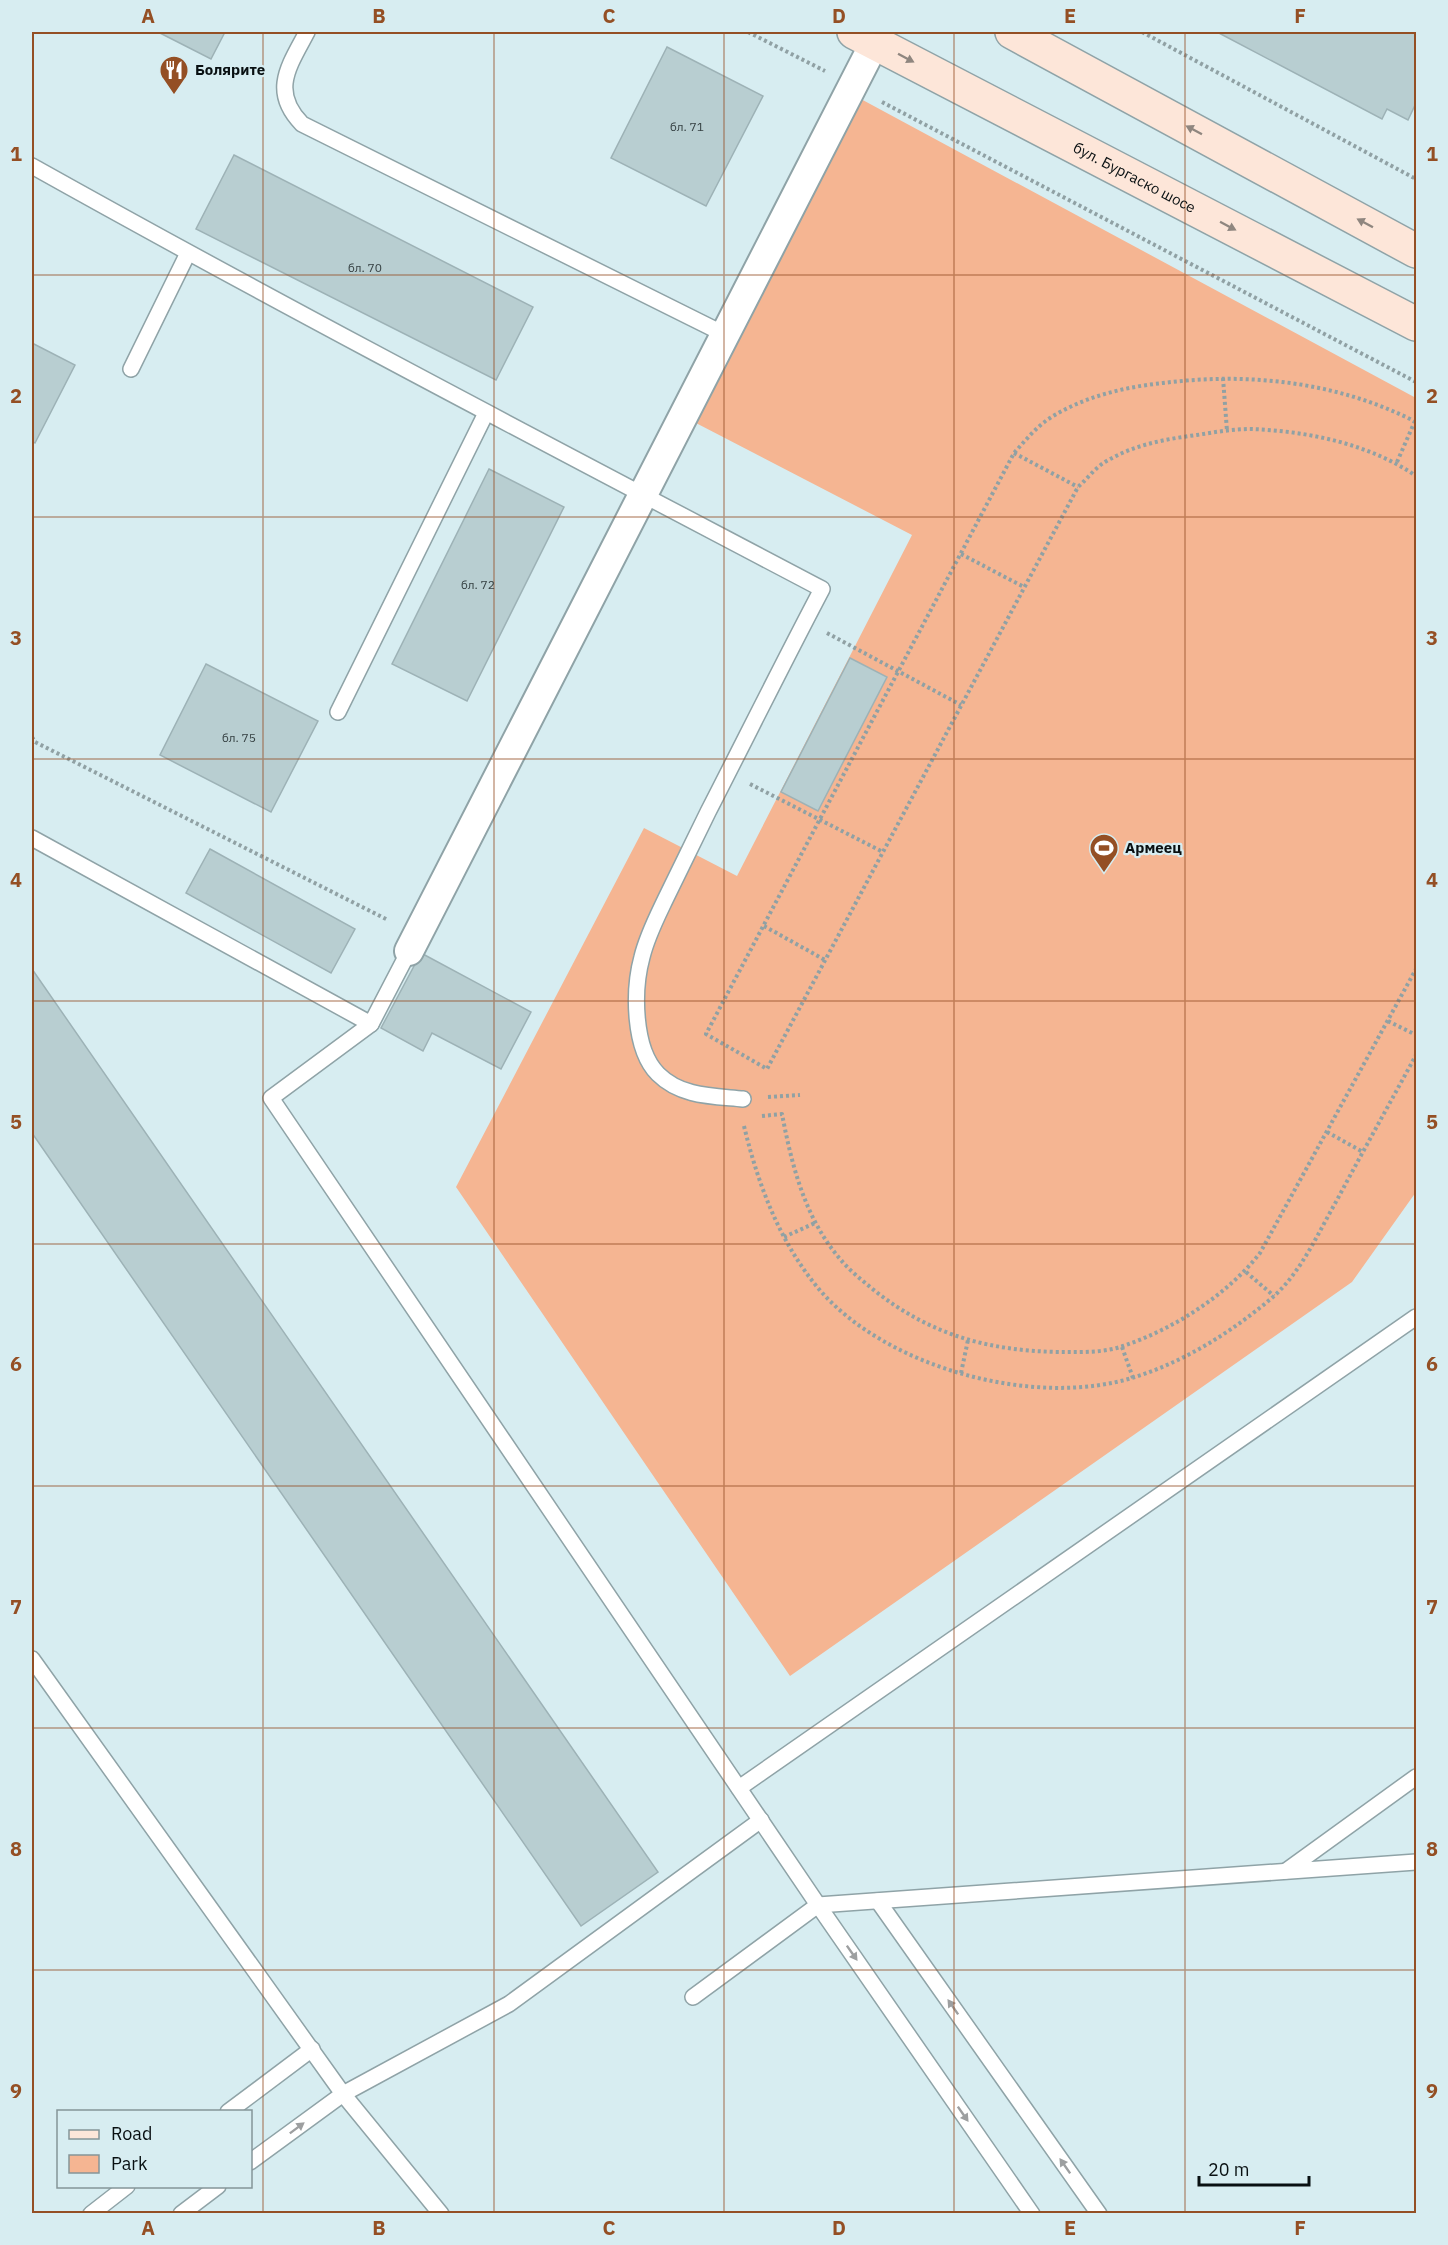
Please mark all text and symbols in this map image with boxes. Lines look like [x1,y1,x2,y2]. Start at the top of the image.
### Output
text: A [141,2,155,29]
text: B [372,2,386,29]
text: C [602,2,616,29]
text: D [832,2,846,29]
text: E [1064,2,1076,29]
text: F [1294,2,1306,29]
one-way arrow [898,53,915,63]
restaurant icon: Болярите [158,54,190,96]
place label: Болярите [195,60,265,79]
house number: бл. 71 [670,119,704,134]
one-way arrow [1185,125,1202,135]
street label: бул. Бургаско шосе [1070,138,1199,217]
text: 1 [10,140,22,167]
text: 1 [1426,140,1438,167]
one-way arrow [1356,218,1373,228]
one-way arrow [1220,221,1237,231]
house number: бл. 70 [348,260,382,275]
text: 2 [10,382,22,409]
text: 2 [1426,382,1438,409]
house number: бл. 72 [461,577,495,592]
text: 3 [10,624,22,651]
text: 3 [1426,624,1438,651]
house number: бл. 75 [222,730,256,745]
sports icon: Армеец [1088,832,1120,874]
place label: Армеец [1125,838,1182,857]
text: 4 [10,866,22,893]
text: 4 [1426,866,1438,893]
text: 5 [10,1108,22,1135]
text: 5 [1426,1108,1438,1135]
text: 6 [10,1350,22,1377]
text: 6 [1426,1350,1438,1377]
text: 7 [10,1593,22,1620]
text: 7 [1426,1593,1438,1620]
text: 8 [10,1835,22,1862]
text: 8 [1426,1835,1438,1862]
one-way arrow [846,1945,858,1961]
one-way arrow [947,1999,959,2015]
text: 9 [10,2077,22,2104]
text: 9 [1426,2077,1438,2104]
one-way arrow [957,2105,969,2121]
legend [57,2110,252,2188]
text: Road [111,2122,152,2145]
one-way arrow [288,2122,304,2134]
scale bar [1199,2149,1308,2187]
text: Park [111,2152,148,2175]
one-way arrow [1059,2158,1071,2174]
text: 20 m [1208,2158,1250,2181]
text: A [141,2214,155,2241]
text: B [372,2214,386,2241]
text: C [602,2214,616,2241]
text: D [832,2214,846,2241]
text: E [1064,2214,1076,2241]
text: F [1294,2214,1306,2241]

